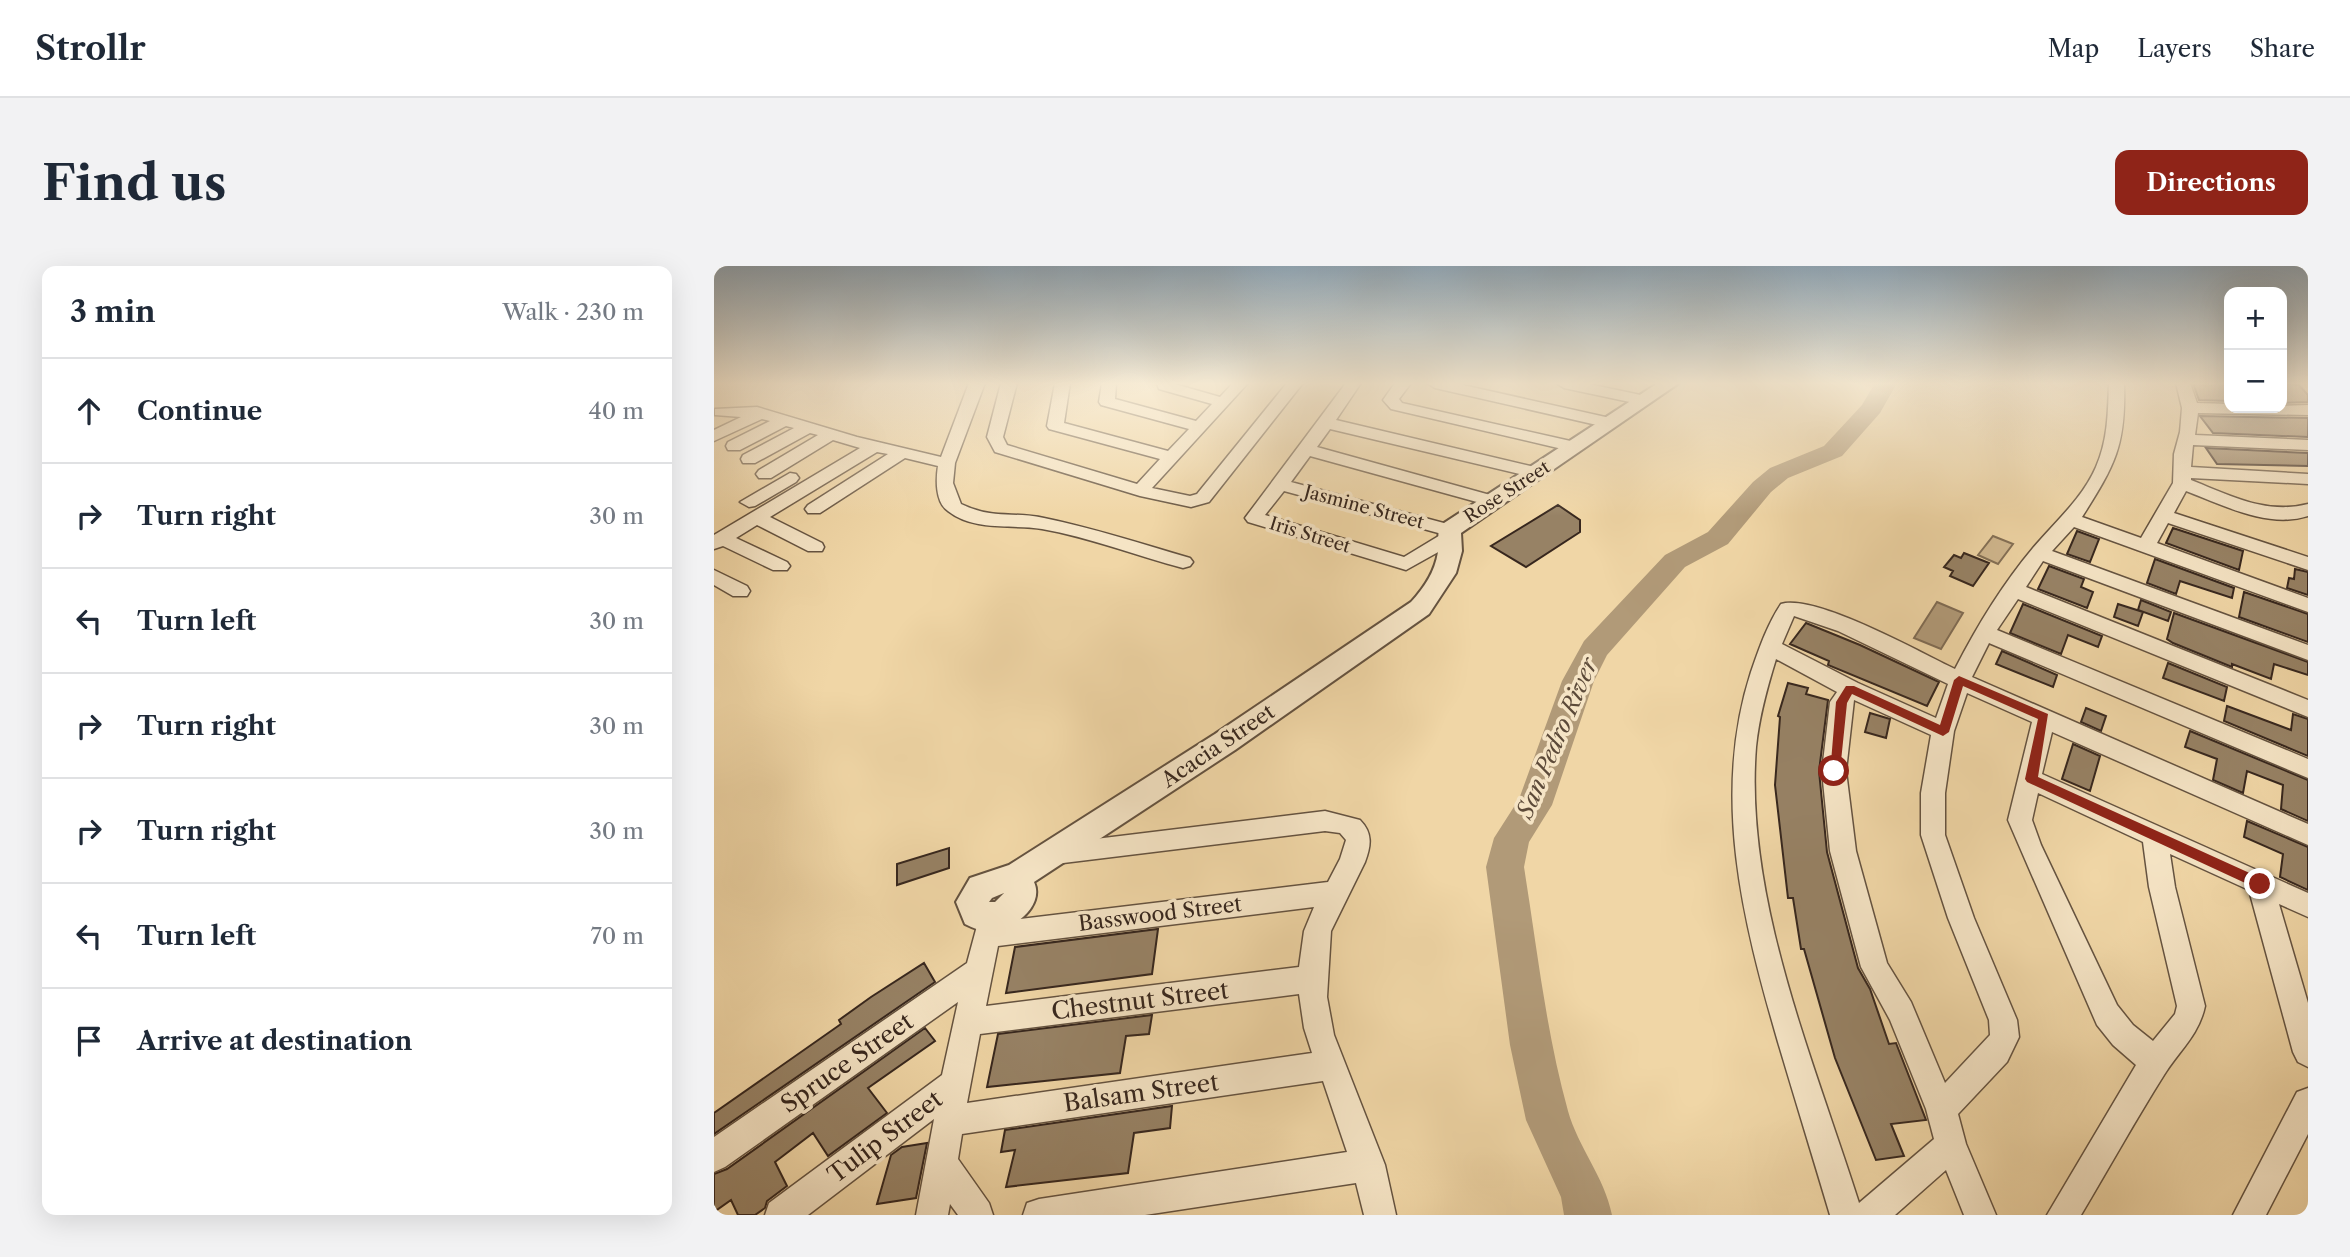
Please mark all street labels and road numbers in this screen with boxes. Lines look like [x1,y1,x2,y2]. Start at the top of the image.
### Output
street label: Rose Street [1460,456,1555,528]
street label: Jasmine Street [1299,480,1427,534]
street label: Iris Street [1267,512,1354,558]
street label: Acacia Street [1156,698,1279,793]
street label: Basswood Street [1077,891,1244,936]
street label: Chestnut Street [1050,975,1231,1026]
street label: Spruce Street [775,1006,919,1119]
street label: Balsam Street [1061,1067,1221,1118]
street label: Tulip Street [822,1084,948,1189]

